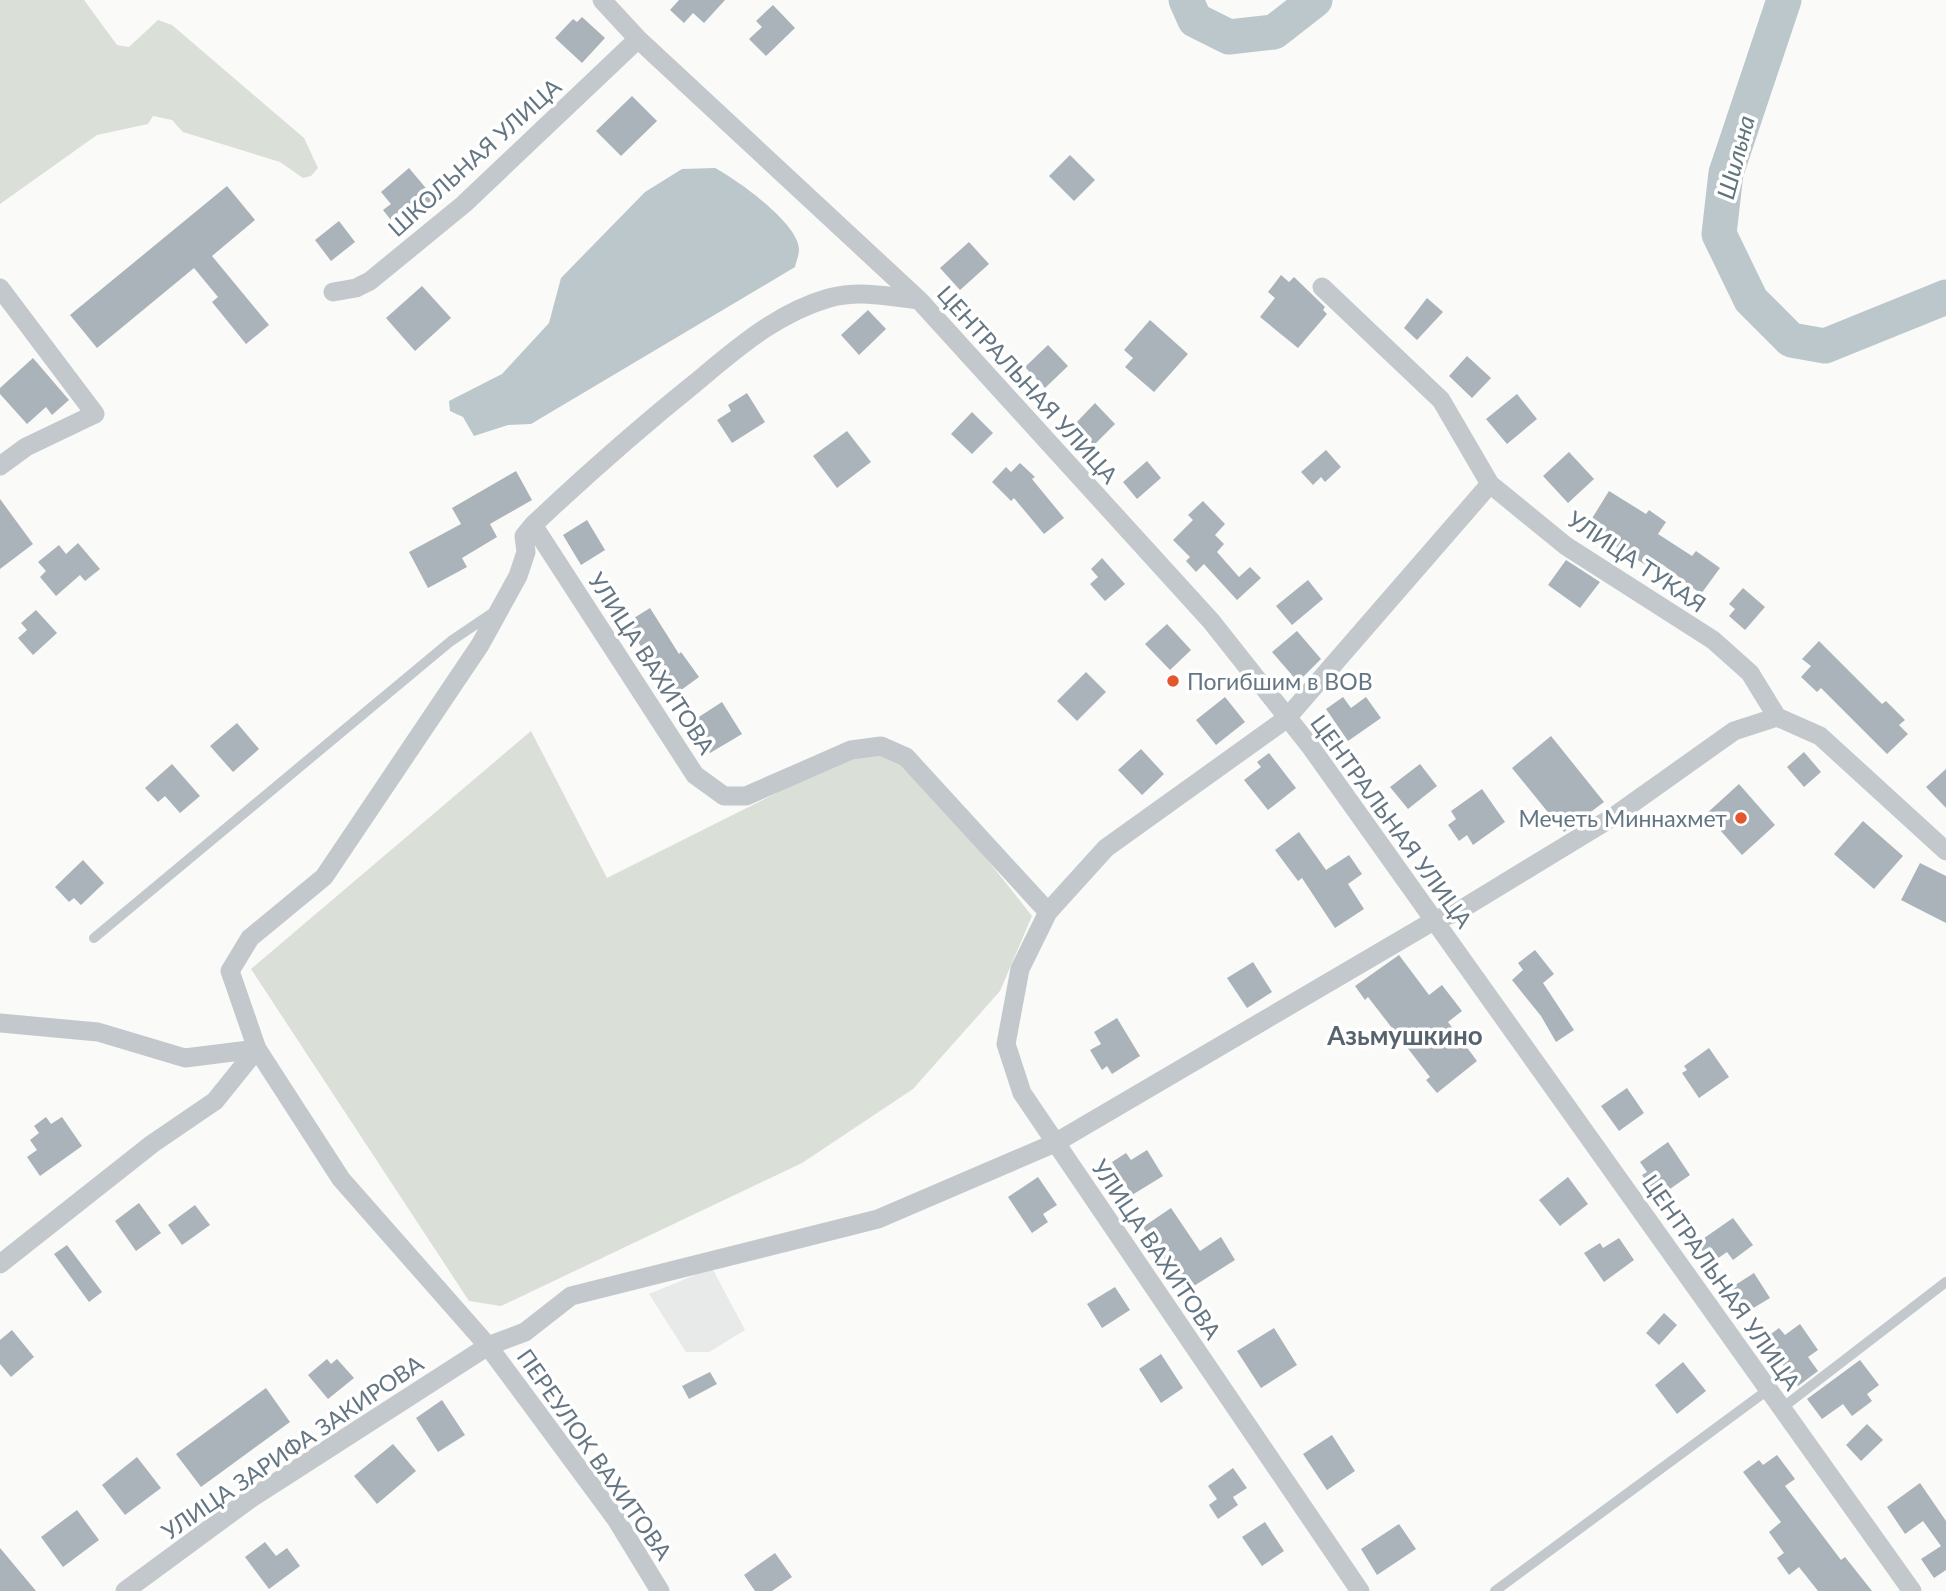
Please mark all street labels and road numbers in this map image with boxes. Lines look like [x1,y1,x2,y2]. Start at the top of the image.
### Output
street label: ШКОЛЬНАЯ УЛИЦА [382,72,567,242]
street label: ЦЕНТРАЛЬНАЯ УЛИЦА [932,279,1125,489]
street label: УЛИЦА ТУКАЯ [1562,504,1712,618]
street label: УЛИЦА ВАХИТОВА [583,567,721,759]
street label: ЦЕНТРАЛЬНАЯ УЛИЦА [1305,709,1479,933]
street label: УЛИЦА ВАХИТОВА [1086,1154,1228,1345]
street label: ЦЕНТРАЛЬНАЯ УЛИЦА [1637,1169,1807,1396]
street label: ПЕРЕУЛОК ВАХИТОВА [512,1343,679,1565]
street label: УЛИЦА ЗАРИФА ЗАКИРОВА [156,1349,429,1545]

